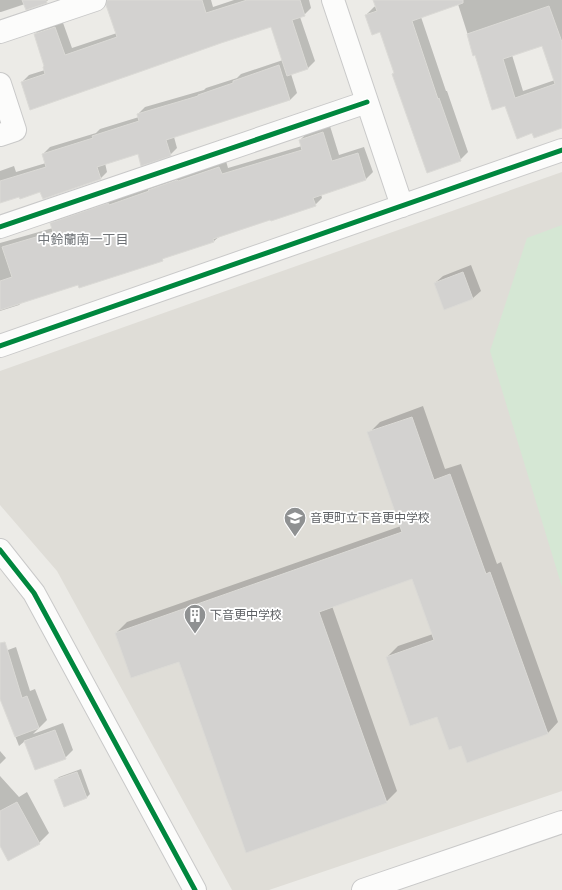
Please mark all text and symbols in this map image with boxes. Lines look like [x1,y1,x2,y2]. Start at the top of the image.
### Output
district label: 中鈴蘭南一丁目 [37,232,129,247]
school or university icon: 音更町立下音更中学校 [282,505,308,538]
place label: 音更町立下音更中学校 [310,511,430,525]
building icon: 下音更中学校 [182,602,208,635]
place label: 下音更中学校 [210,608,282,622]

